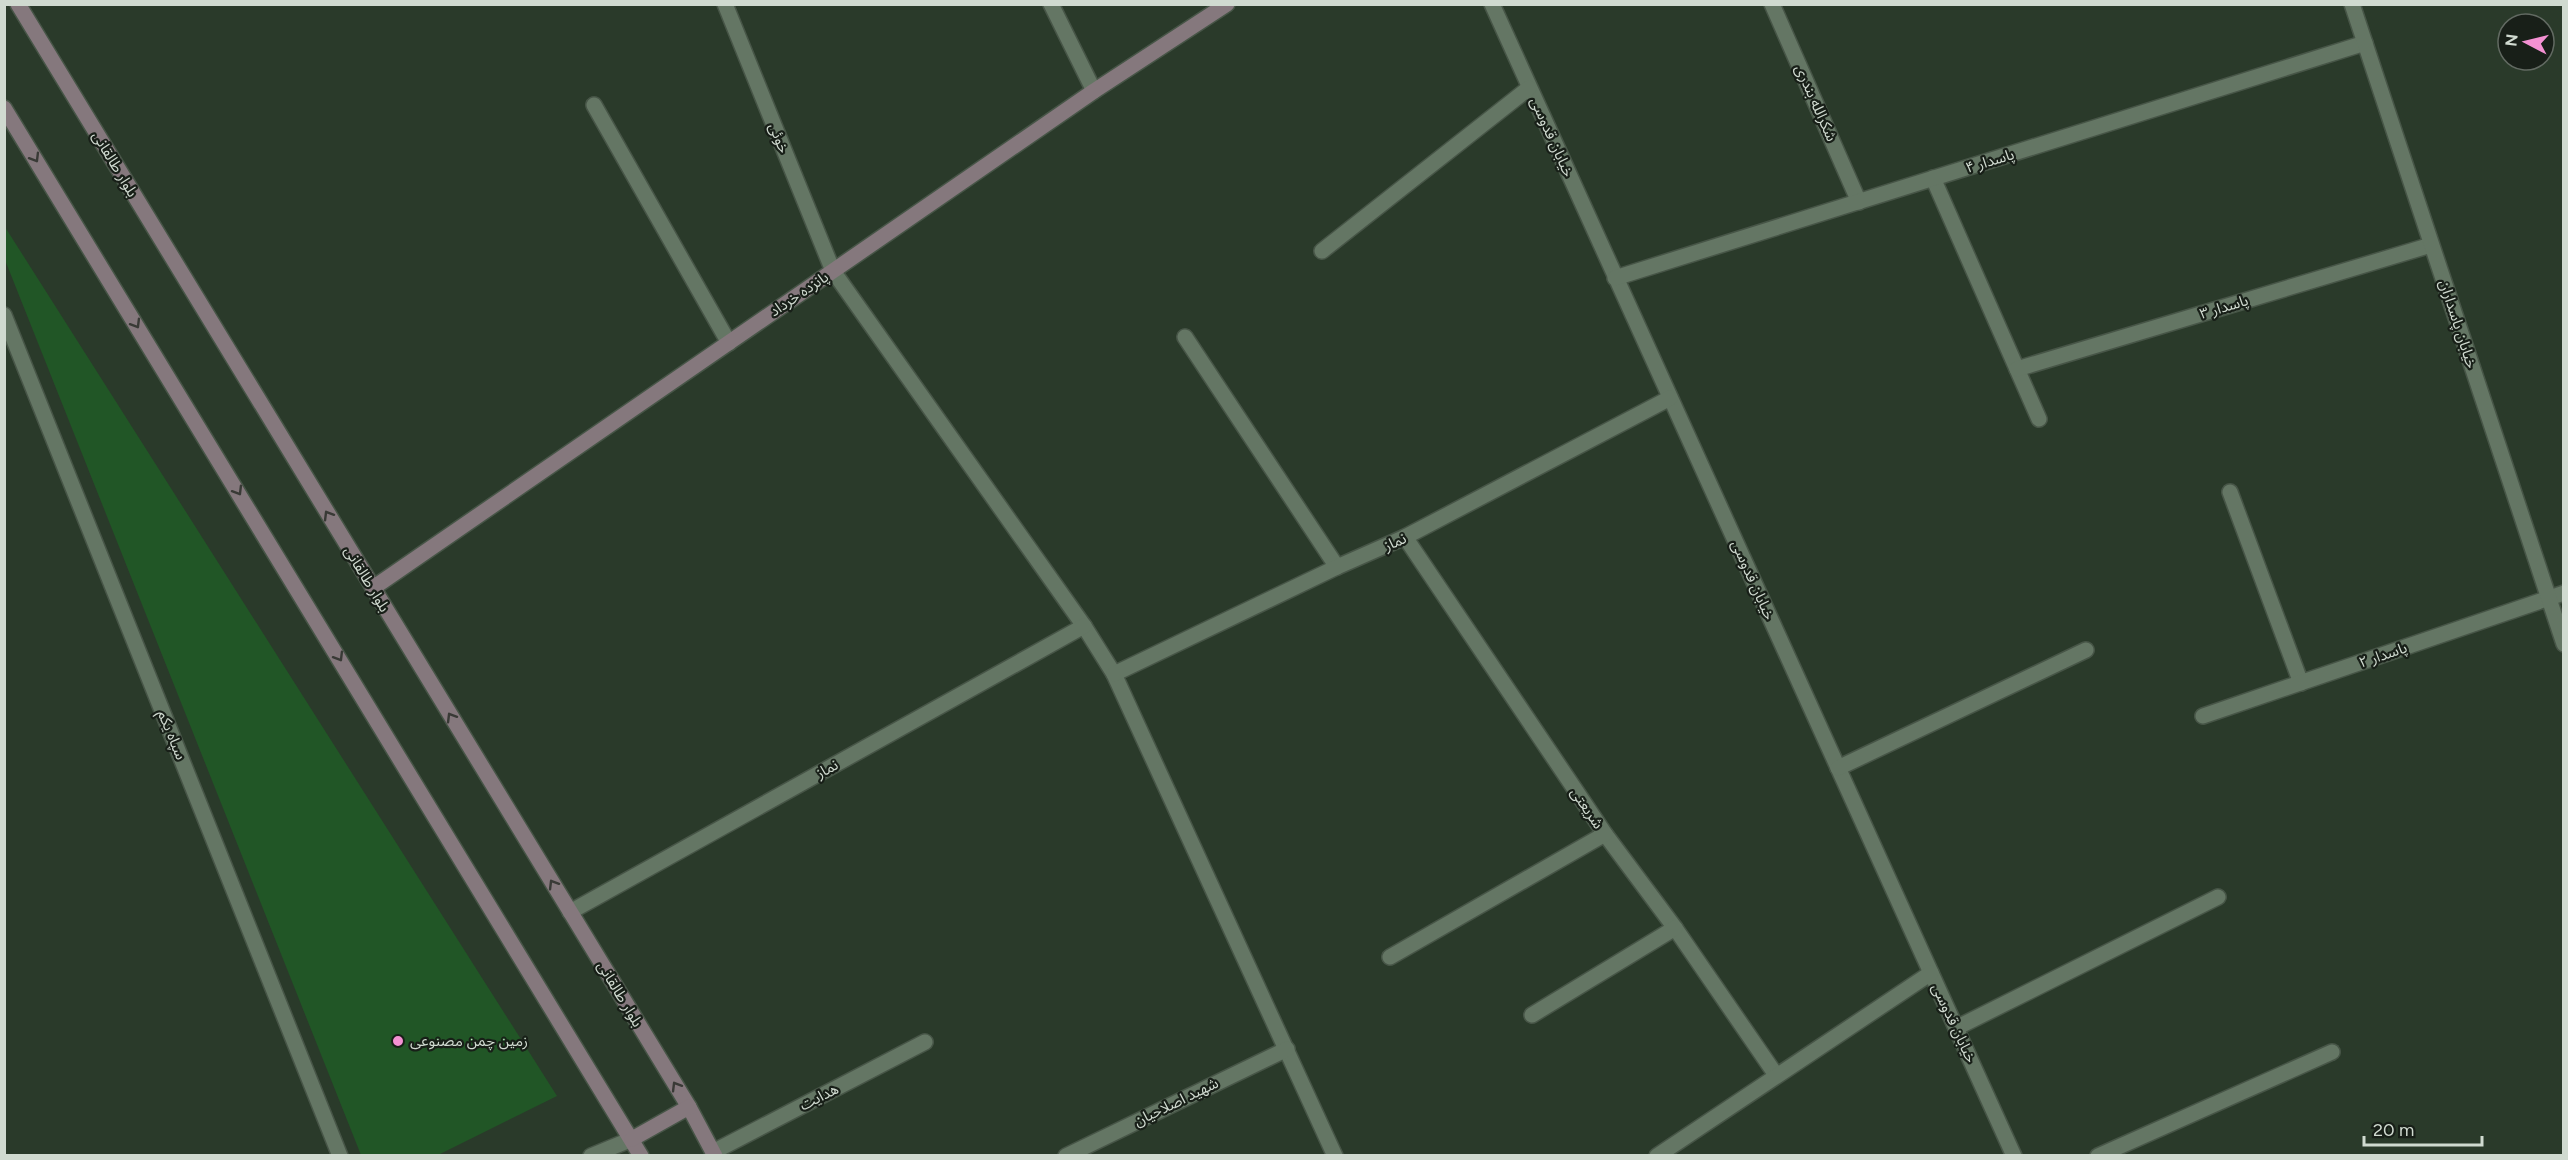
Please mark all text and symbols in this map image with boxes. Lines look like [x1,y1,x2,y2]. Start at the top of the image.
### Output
north arrow [2496,12,2556,72]
text: N [2501,33,2522,48]
street label: شکرالله بندری [1791,62,1841,144]
street label: خیابان قدوسی [1526,94,1578,180]
street label: خوئی [765,120,793,156]
street label: بلوار طالقانی [88,128,142,200]
street label: پاسدار ۴ [1963,145,2017,178]
one-way arrow [27,152,39,162]
street label: پانزده خرداد [766,268,833,321]
street label: خیابان پاسداران [2434,277,2481,371]
street label: پاسدار ۳ [2197,291,2251,324]
one-way arrow [129,318,141,328]
one-way arrow [230,485,242,495]
one-way arrow [324,511,335,521]
street label: نماز [1380,529,1409,555]
street label: خیابان قدوسی [1727,537,1779,623]
street label: بلوار طالقانی [340,543,394,615]
street label: پاسدار ۲ [2356,638,2410,673]
one-way arrow [332,651,343,661]
street label: سپاه یکم [152,708,190,763]
one-way arrow [447,713,459,723]
street label: نماز [812,756,841,783]
street label: شریعتی [1567,784,1608,832]
one-way arrow [548,880,560,890]
street label: بلوار طالقانی [593,958,647,1030]
street label: خیابان قدوسی [1928,981,1980,1066]
place label: زمین چمن مصنوعی [410,1032,528,1051]
marker: زمین چمن مصنوعی [391,1034,405,1048]
street label: شهید اصلاحیان [1131,1074,1221,1130]
street label: هدایت [797,1080,841,1114]
one-way arrow [672,1082,683,1092]
scale bar [2364,1109,2482,1147]
text: 20 m [2373,1119,2414,1141]

